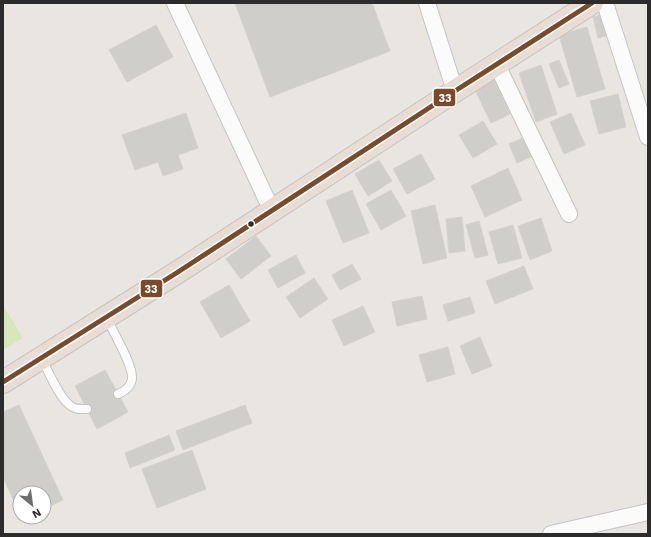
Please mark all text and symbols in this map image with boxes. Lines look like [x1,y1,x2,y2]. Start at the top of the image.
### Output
line badge: 33 [433,88,456,107]
text: 33 [438,92,452,105]
unlabelled marker [246,219,256,229]
line badge: 33 [140,279,163,298]
text: 33 [144,283,158,296]
north arrow [12,485,52,525]
text: N [30,506,43,521]

